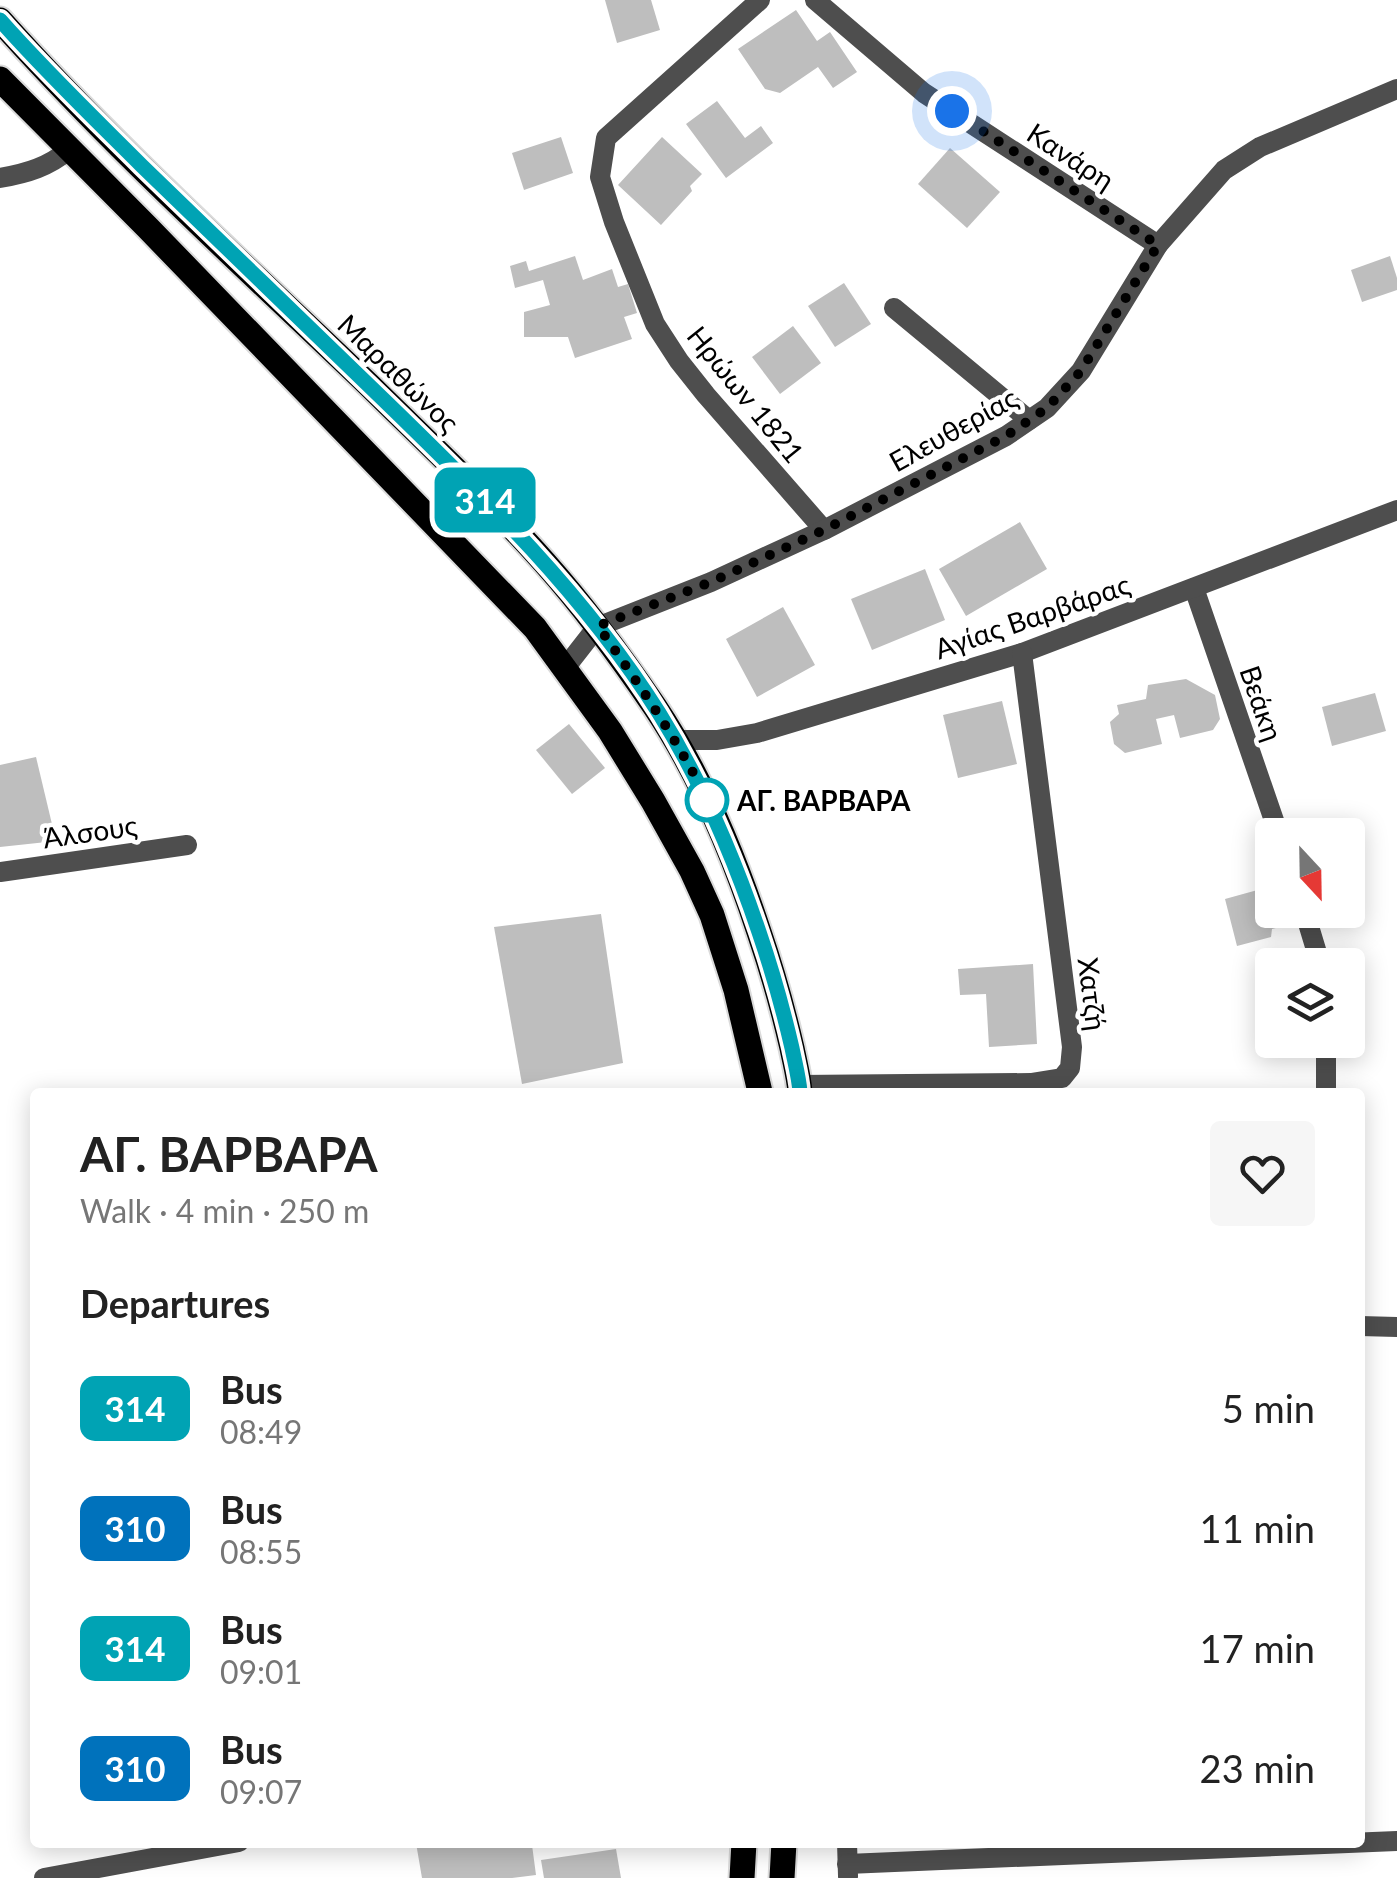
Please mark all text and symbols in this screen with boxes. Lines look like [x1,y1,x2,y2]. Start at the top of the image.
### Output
your location [927,86,977,136]
street label: Κανάρη [1021,115,1121,197]
street label: Μαραθώνος [331,307,467,439]
street label: Ηρώων 1821 [681,319,811,469]
street label: Ελευθερίας [883,380,1023,478]
line badge: 314 [428,468,542,532]
text: 314 [455,479,515,521]
street label: Αγίας Βαρβάρας [930,567,1134,665]
street label: Βεάκη [1233,661,1291,745]
marker: ΑΓ. ΒΑΡΒΑΡΑ [686,779,728,821]
place label: ΑΓ. ΒΑΡΒΑΡΑ [736,783,911,817]
street label: Άλσους [41,808,139,854]
north arrow [1255,818,1365,928]
map controls [1255,818,1365,1058]
button: layers [1255,948,1365,1058]
street label: Χατζή [1072,956,1114,1032]
button: heart [1210,1121,1315,1226]
text: ΑΓ. ΒΑΡΒΑΡΑ [80,1125,378,1182]
text: Walk · 4 min · 250 m [80,1191,369,1230]
text: Departures [80,1280,270,1326]
text: Bus [220,1366,283,1412]
text: 5 min [1222,1385,1315,1431]
text: 314 [105,1387,165,1429]
text: 08:49 [220,1412,302,1451]
text: Bus [220,1486,283,1532]
text: 11 min [1200,1505,1315,1551]
text: 310 [105,1507,165,1549]
text: 08:55 [220,1532,302,1571]
text: Bus [220,1606,283,1652]
text: 17 min [1200,1625,1315,1671]
text: 314 [105,1627,165,1669]
text: 09:01 [220,1652,302,1691]
text: Bus [220,1726,283,1772]
text: 23 min [1200,1745,1315,1791]
text: 310 [105,1747,165,1789]
text: 09:07 [220,1772,302,1811]

